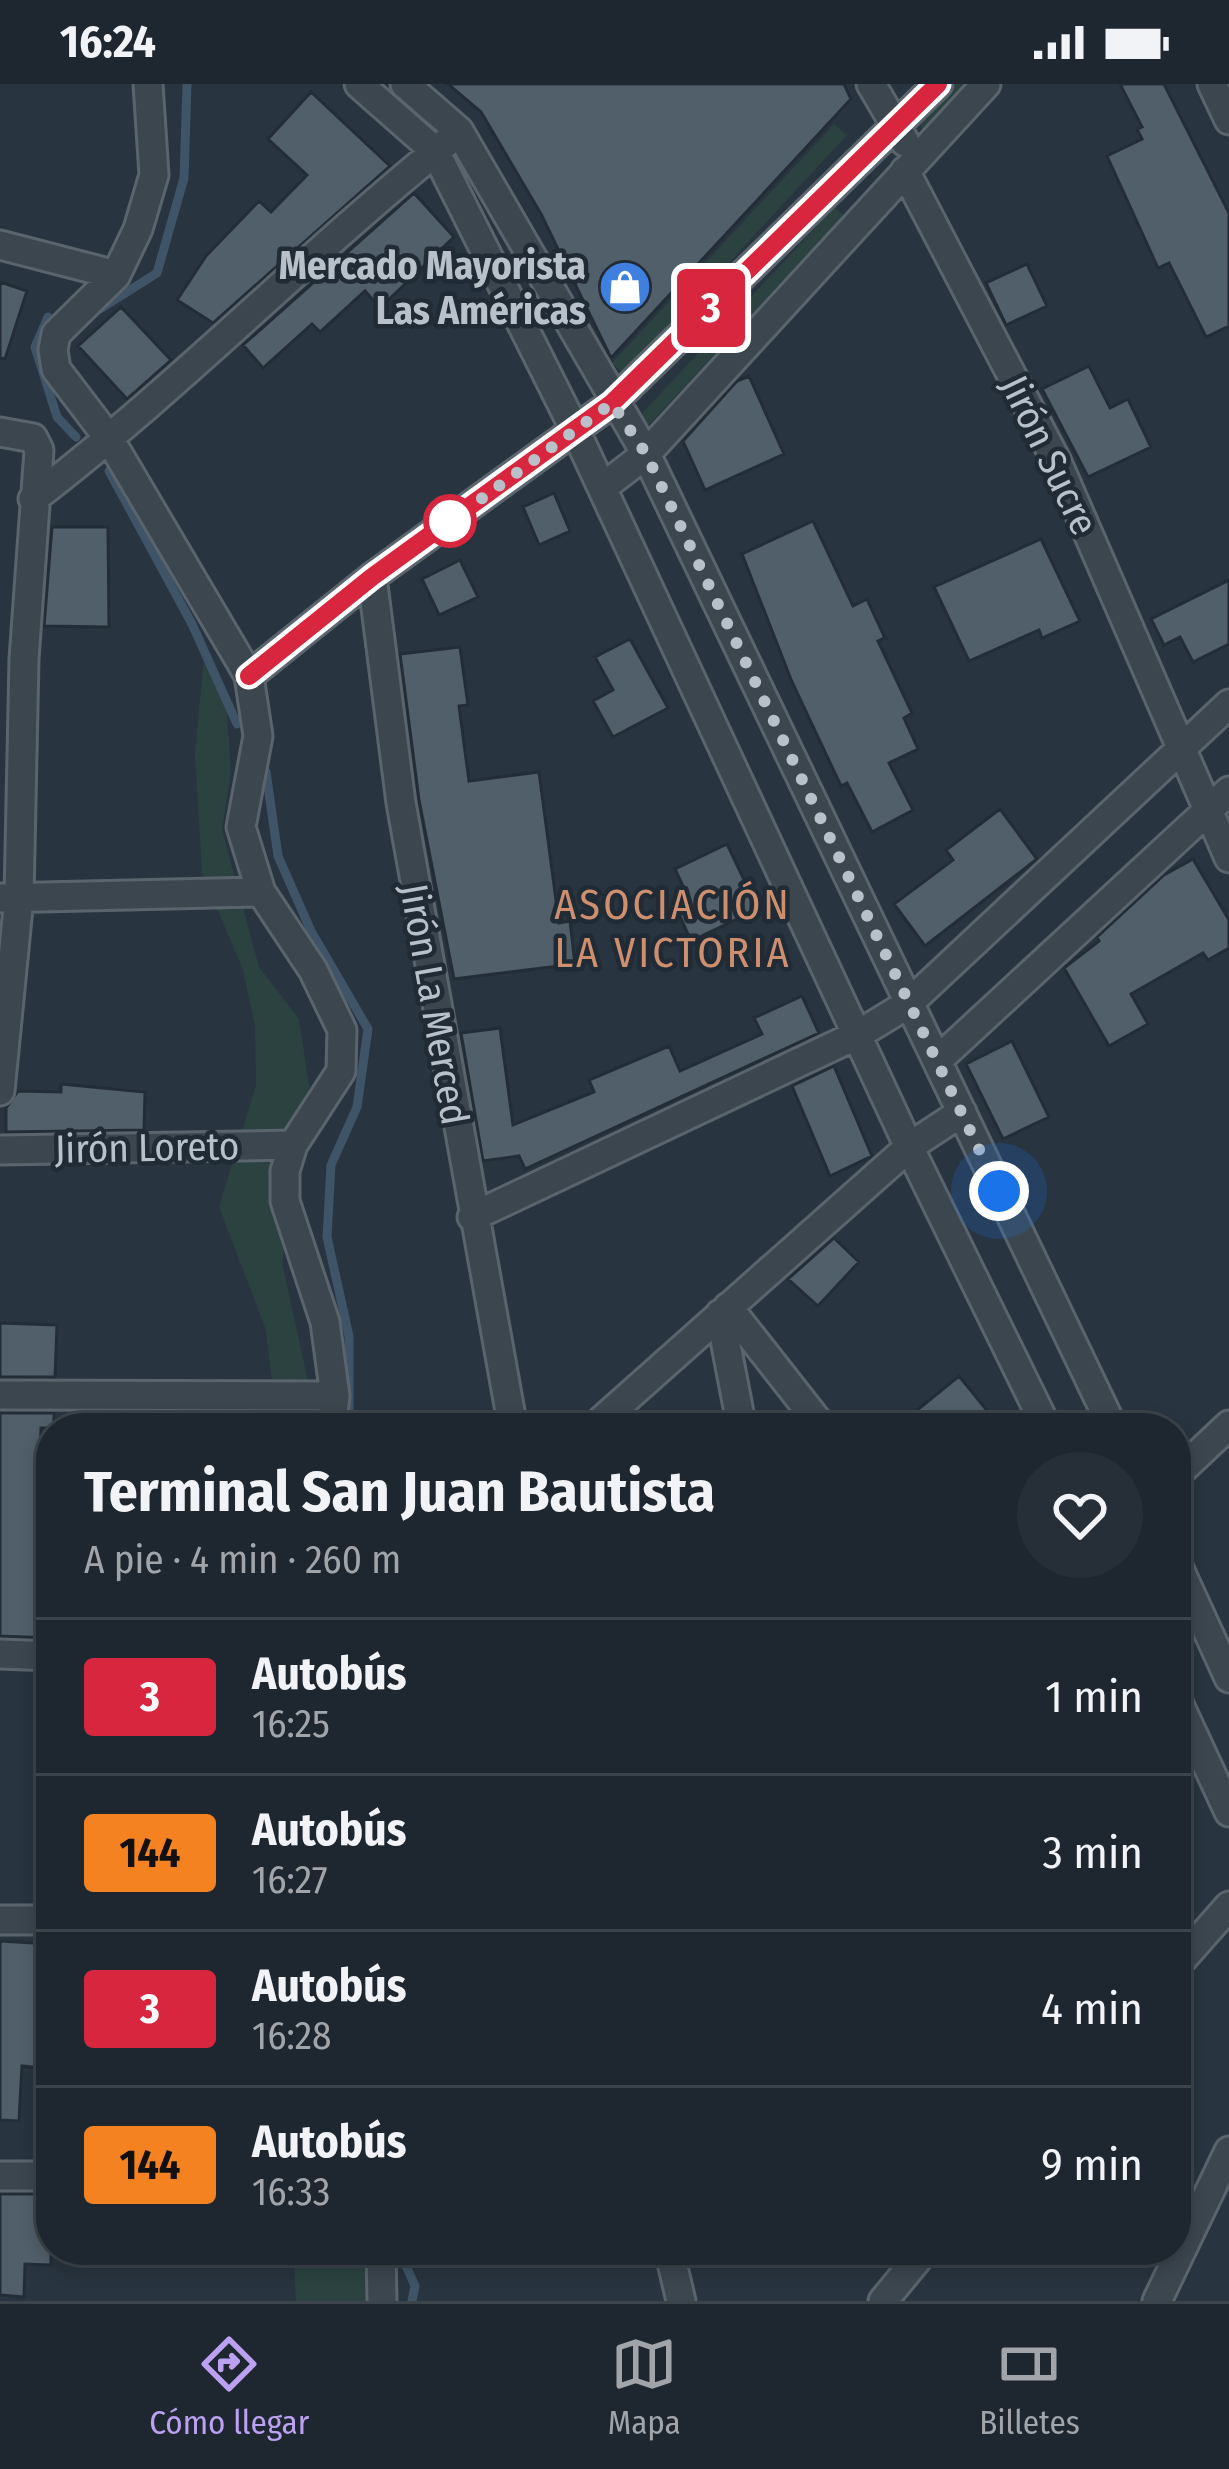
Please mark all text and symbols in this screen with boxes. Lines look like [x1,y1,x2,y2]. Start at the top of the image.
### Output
text: 16:24 [60,15,156,69]
place label: Mercado Mayorista Las Américas [279,243,586,334]
shop icon: Mercado Mayorista Las Américas [597,259,653,315]
line badge: 3 [672,269,750,347]
text: 3 [701,283,721,333]
street label: Jirón Sucre [991,368,1107,543]
unlabelled marker [425,496,475,546]
street label: Jirón La Merced [390,880,478,1128]
district label: ASOCIACIÓN LA VICTORIA [554,880,792,978]
street label: Jirón Loreto [54,1123,240,1173]
your location [969,1161,1029,1221]
button: heart [1017,1452,1143,1578]
text: Terminal San Juan Bautista [84,1458,715,1526]
text: A pie · 4 min · 260 m [84,1537,401,1583]
text: Autobús [252,1647,406,1701]
text: 1 min [1045,1670,1143,1724]
text: 3 [140,1672,160,1722]
text: 16:25 [252,1701,330,1747]
text: Autobús [252,1803,406,1857]
text: 3 min [1042,1826,1143,1880]
text: 144 [120,1828,180,1878]
text: 16:27 [252,1857,328,1903]
text: Autobús [252,1959,406,2013]
text: 4 min [1041,1982,1143,2036]
text: 3 [140,1984,160,2034]
text: 16:28 [252,2013,332,2059]
text: Autobús [252,2115,406,2169]
text: 9 min [1041,2138,1143,2192]
text: 144 [120,2140,180,2190]
text: 16:33 [252,2169,330,2215]
tab: Cómo llegar [149,2331,309,2443]
tab: Mapa [608,2331,681,2443]
tab: Billetes [979,2331,1080,2443]

